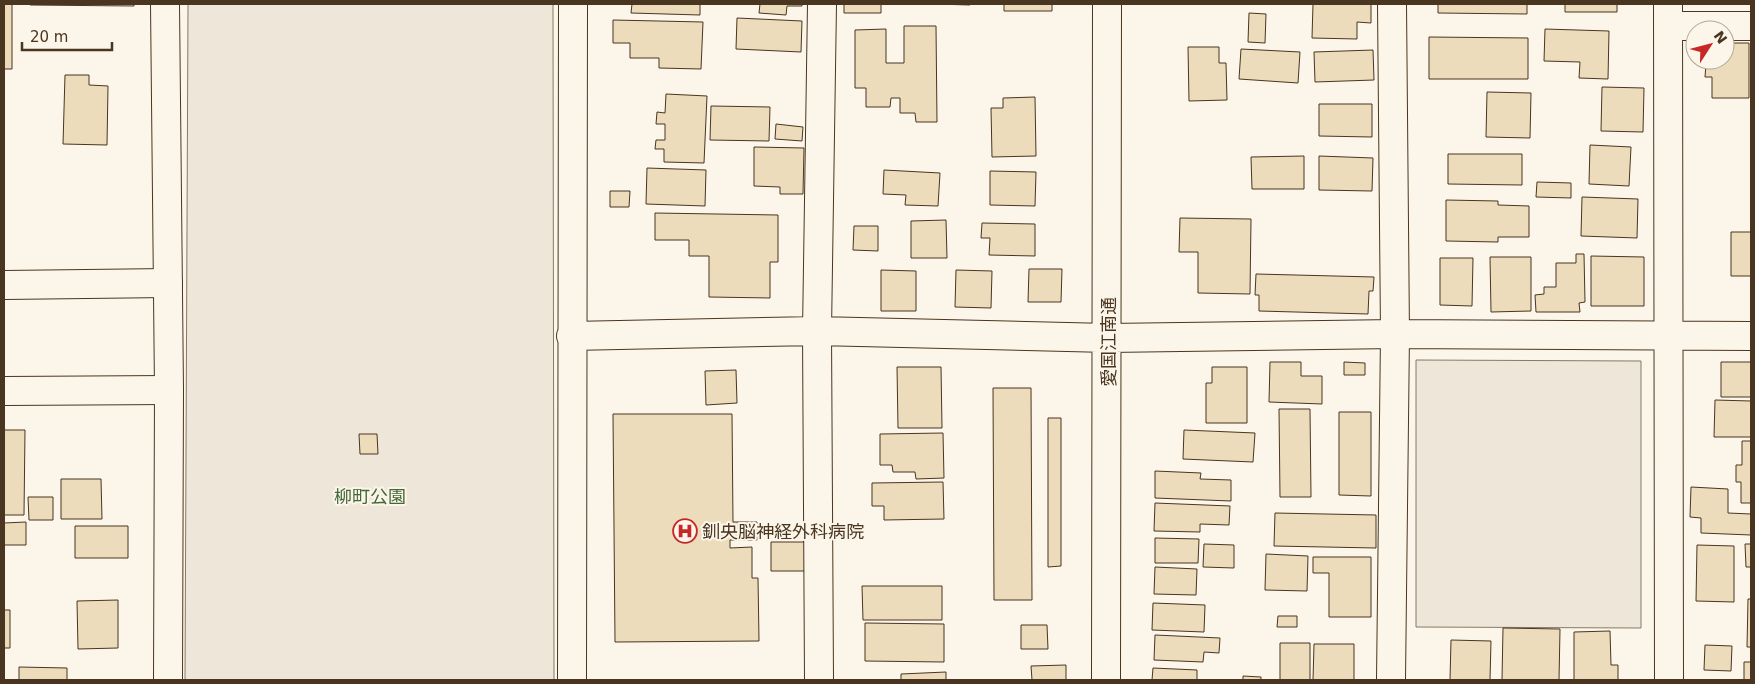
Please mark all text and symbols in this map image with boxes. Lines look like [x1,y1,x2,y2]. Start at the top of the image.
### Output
scale bar [22,20,112,52]
north arrow [1685,20,1735,70]
text: 20 m [30,28,68,46]
text: N [1711,28,1730,47]
street label: 愛国江南通 [1098,297,1119,387]
park label: 柳町公園 [334,486,406,507]
hospital icon: 釧央脳神経外科病院 [672,518,698,544]
place label: 釧央脳神経外科病院 [702,521,864,542]

